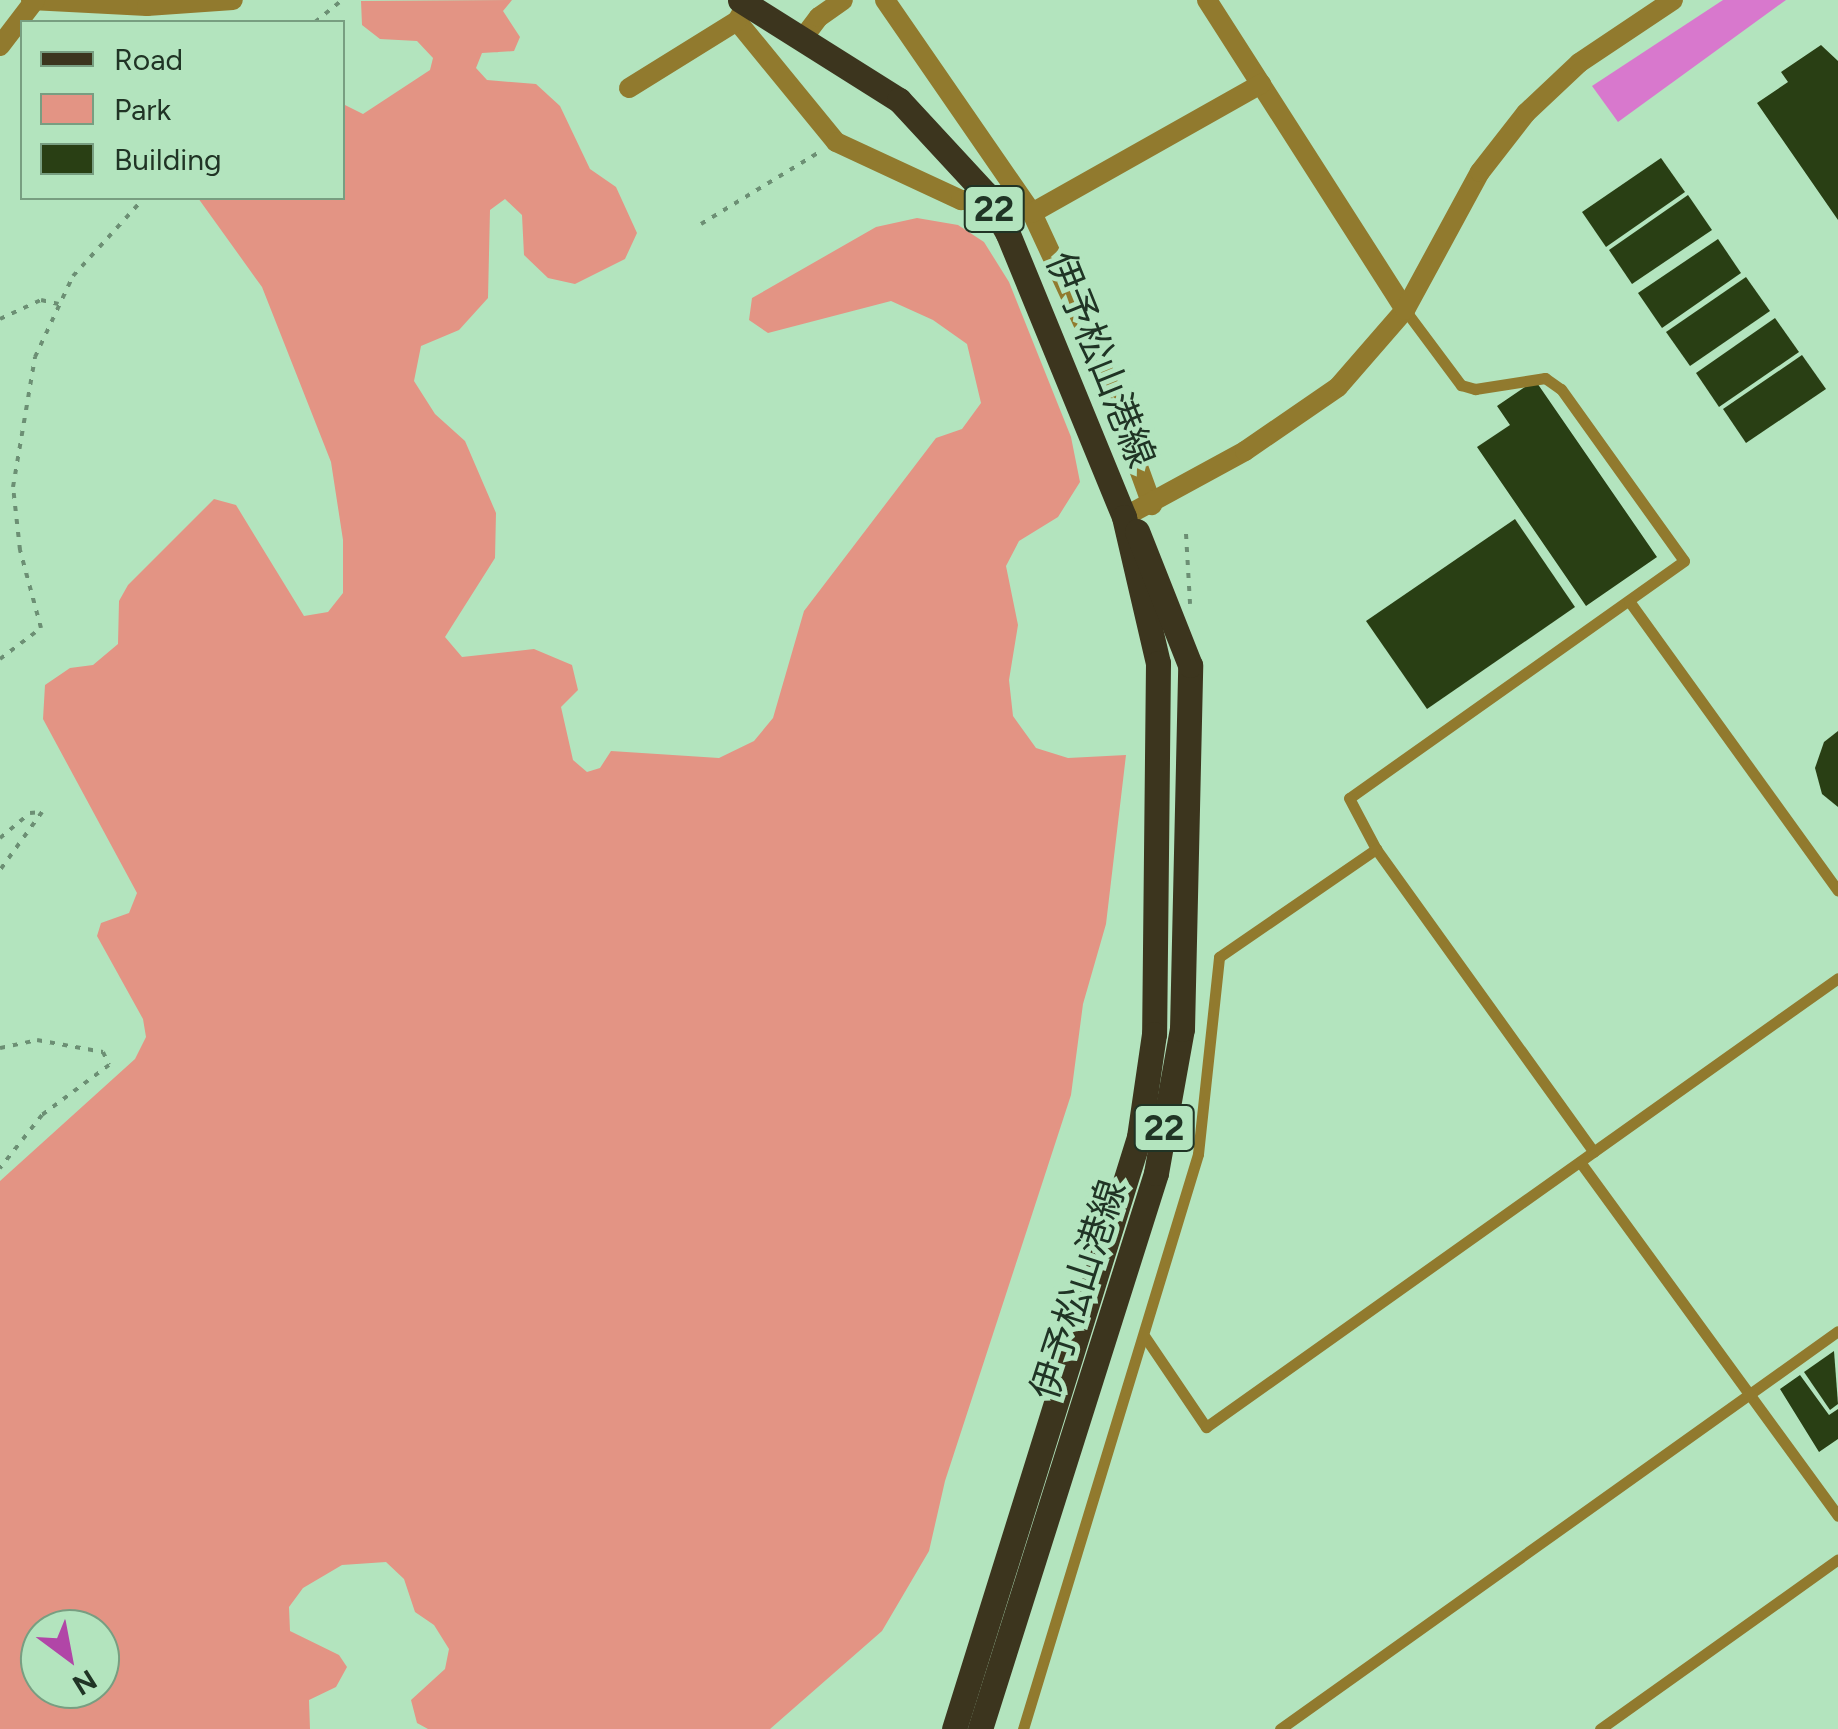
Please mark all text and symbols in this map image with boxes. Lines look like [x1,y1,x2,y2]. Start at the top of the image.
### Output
legend [20,20,345,200]
text: Road [114,41,183,78]
text: Park [114,91,171,128]
text: Building [114,141,222,178]
road number: 22 [962,179,1026,239]
street label: 伊予松山港線 [1036,246,1164,474]
road number: 22 [1132,1098,1196,1158]
street label: 伊予松山港線 [1022,1175,1136,1405]
north arrow [20,1609,120,1709]
text: N [67,1663,103,1703]

